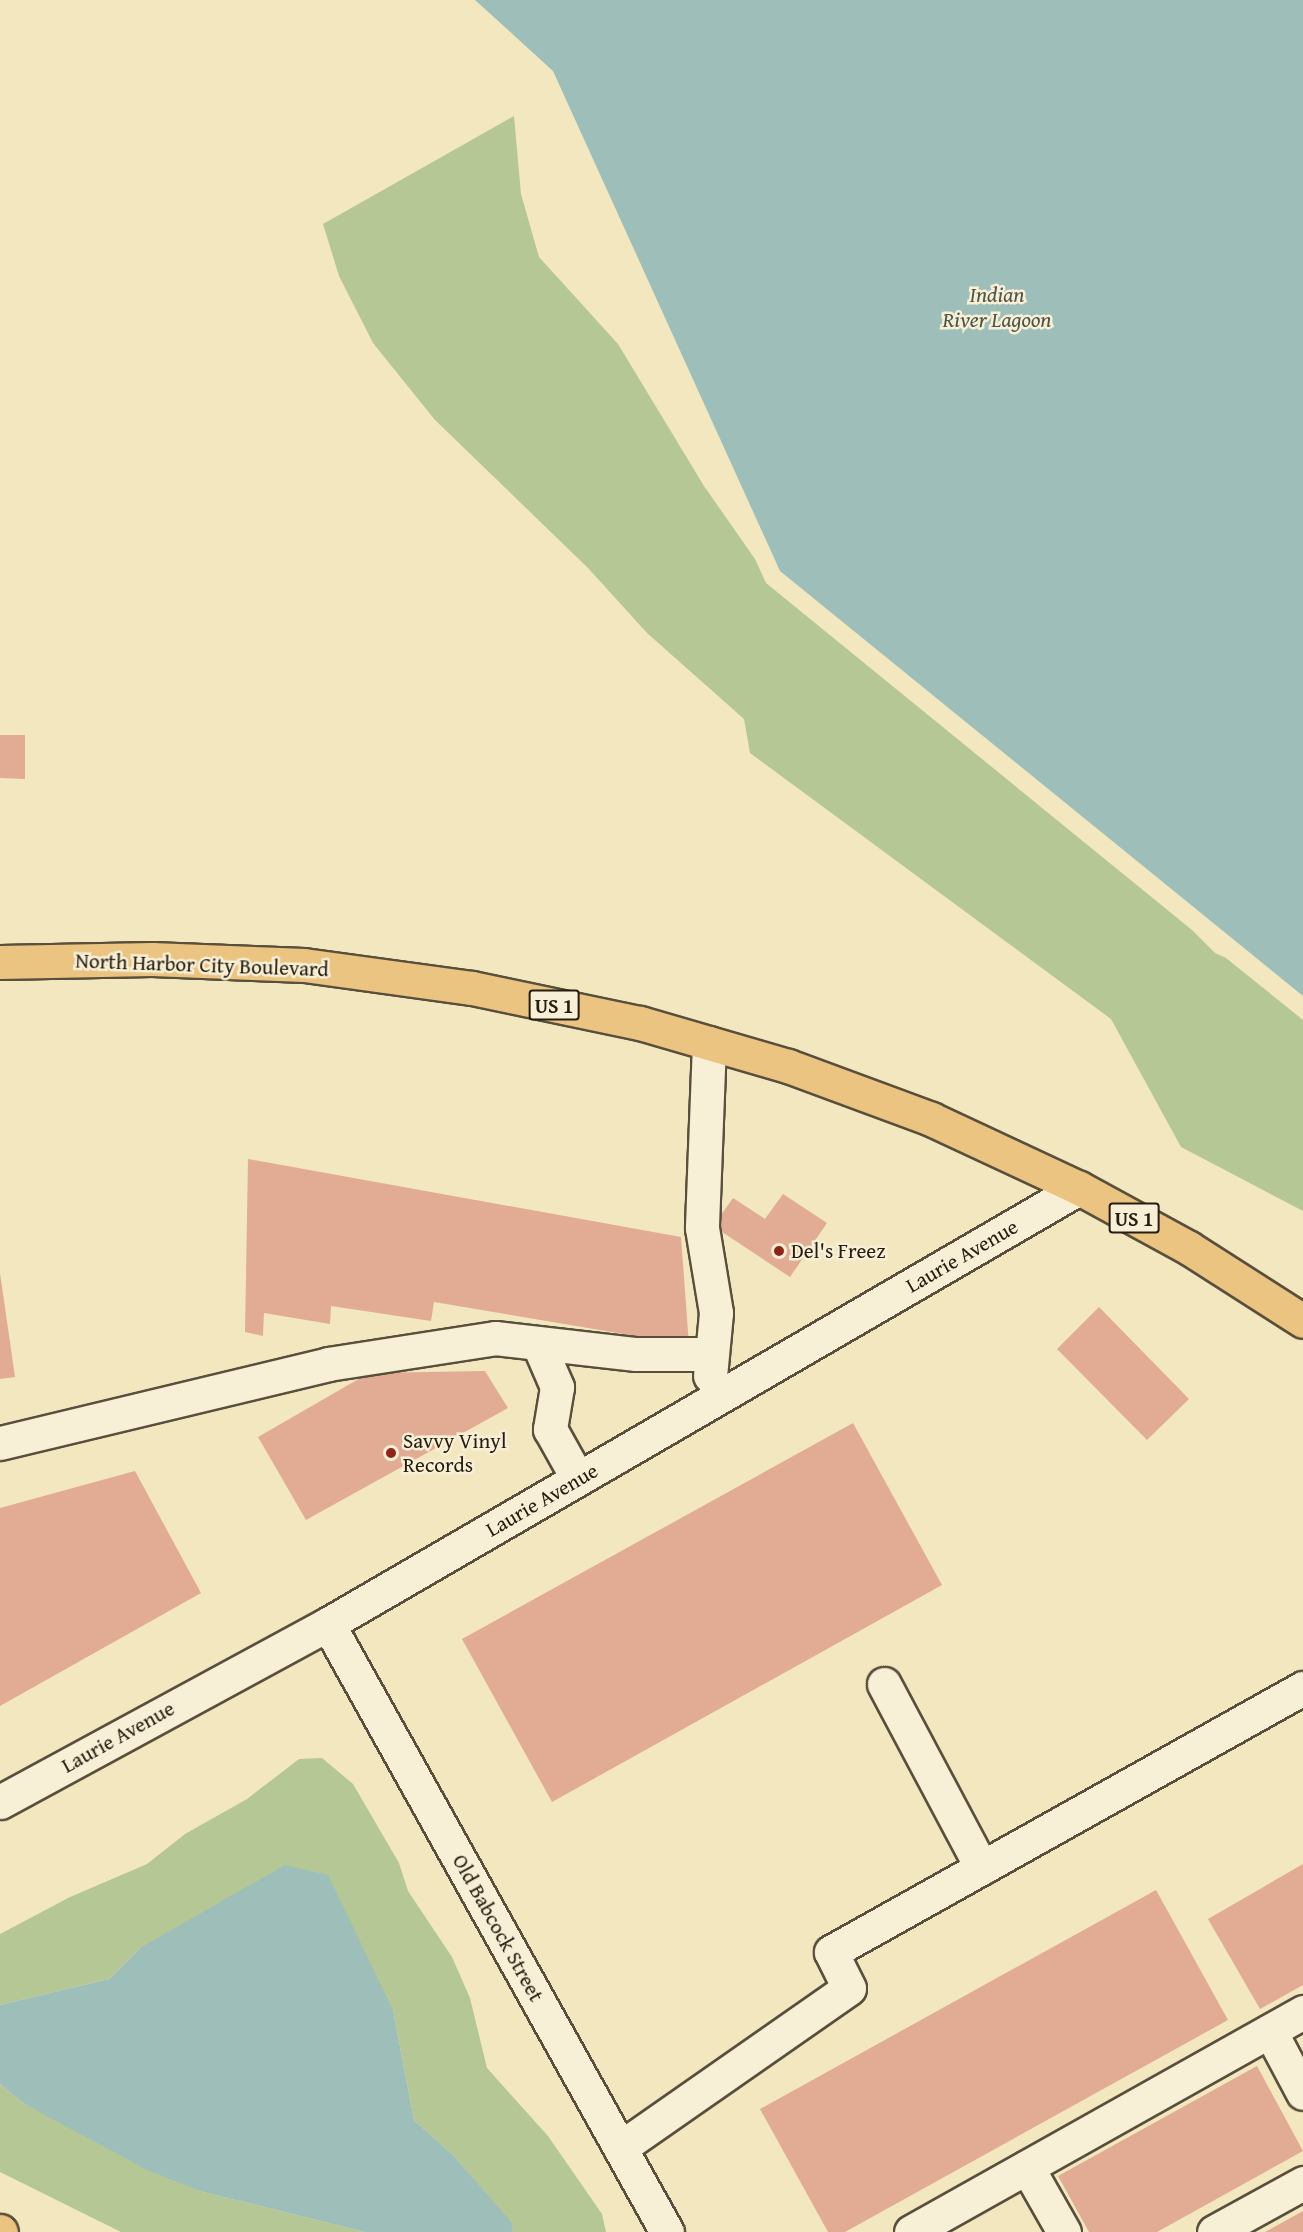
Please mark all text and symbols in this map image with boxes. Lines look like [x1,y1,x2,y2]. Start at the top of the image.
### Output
water label: Indian River Lagoon [943,281,1051,332]
street label: North Harbor City Boulevard [75,948,329,982]
road number: US 1 [528,988,580,1022]
road number: US 1 [1108,1201,1160,1235]
street label: Laurie Avenue [902,1214,1022,1298]
place label: Del's Freez [791,1238,885,1264]
marker: Del's Freez [772,1244,786,1258]
place label: Savvy Vinyl Records [403,1428,507,1478]
marker: Savvy Vinyl Records [384,1446,398,1460]
street label: Laurie Avenue [482,1458,602,1542]
street label: Laurie Avenue [57,1696,179,1778]
street label: Old Babcock Street [447,1850,549,2006]

